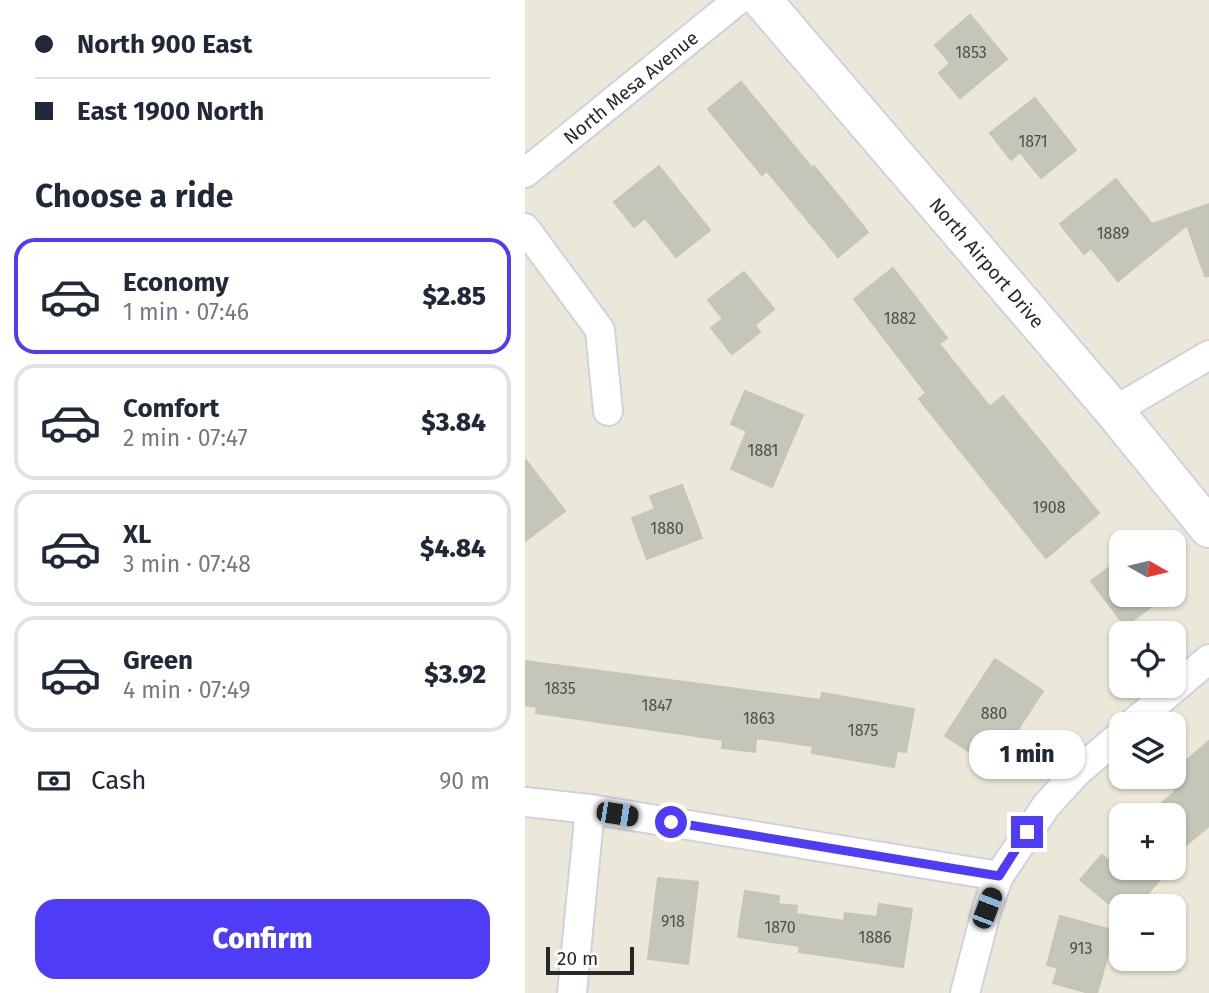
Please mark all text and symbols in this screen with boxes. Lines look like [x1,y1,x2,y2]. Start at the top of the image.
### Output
street label: North Mesa Avenue [559,26,703,149]
text: North 900 East [77,29,252,60]
house number: 1853 [955,43,987,62]
text: East 1900 North [77,96,264,127]
house number: 1871 [1018,132,1048,151]
text: Choose a ride [35,177,233,215]
street label: North Airport Drive [925,193,1049,333]
house number: 1889 [1097,224,1129,243]
icon: car [39,265,102,328]
text: Economy [123,267,229,298]
text: $2.85 [422,281,486,312]
text: 1 min · 07:46 [123,298,249,326]
house number: 1882 [884,309,916,328]
icon: car [39,391,102,454]
text: Comfort [123,393,219,424]
text: $3.84 [421,407,486,438]
text: 2 min · 07:47 [123,424,248,452]
house number: 1881 [747,441,779,460]
house number: 1908 [1032,498,1066,517]
icon: car [39,517,102,580]
text: XL [123,519,151,550]
house number: 1880 [650,519,684,538]
north arrow [1109,530,1187,607]
map controls [1109,530,1186,971]
text: $4.84 [420,533,486,564]
text: 3 min · 07:48 [123,550,251,578]
button: locate [1109,621,1186,698]
icon: car [39,643,102,706]
text: Green [123,645,193,676]
text: $3.92 [424,659,486,690]
text: 4 min · 07:49 [123,676,251,704]
house number: 1835 [544,679,576,698]
house number: 1847 [642,696,672,715]
house number: 880 [981,704,1007,723]
house number: 1863 [743,709,775,728]
button: layers [1109,712,1186,789]
house number: 1875 [848,721,878,740]
callout: 1 min [969,730,1085,780]
text: 1 min [999,740,1055,768]
icon: cash [35,762,73,800]
text: Cash [91,765,147,796]
text: 90 m [439,767,490,795]
car [595,800,640,828]
button: + [1109,803,1186,880]
route start [655,806,687,838]
route end [1011,816,1043,848]
car [970,885,1005,931]
button: − [1109,894,1186,971]
button: Confirm [35,899,490,979]
house number: 918 [661,912,685,931]
house number: 1870 [764,918,796,937]
house number: 1886 [858,928,892,947]
house number: 913 [1070,939,1093,958]
scale bar [546,944,633,976]
text: 20 m [557,947,598,970]

